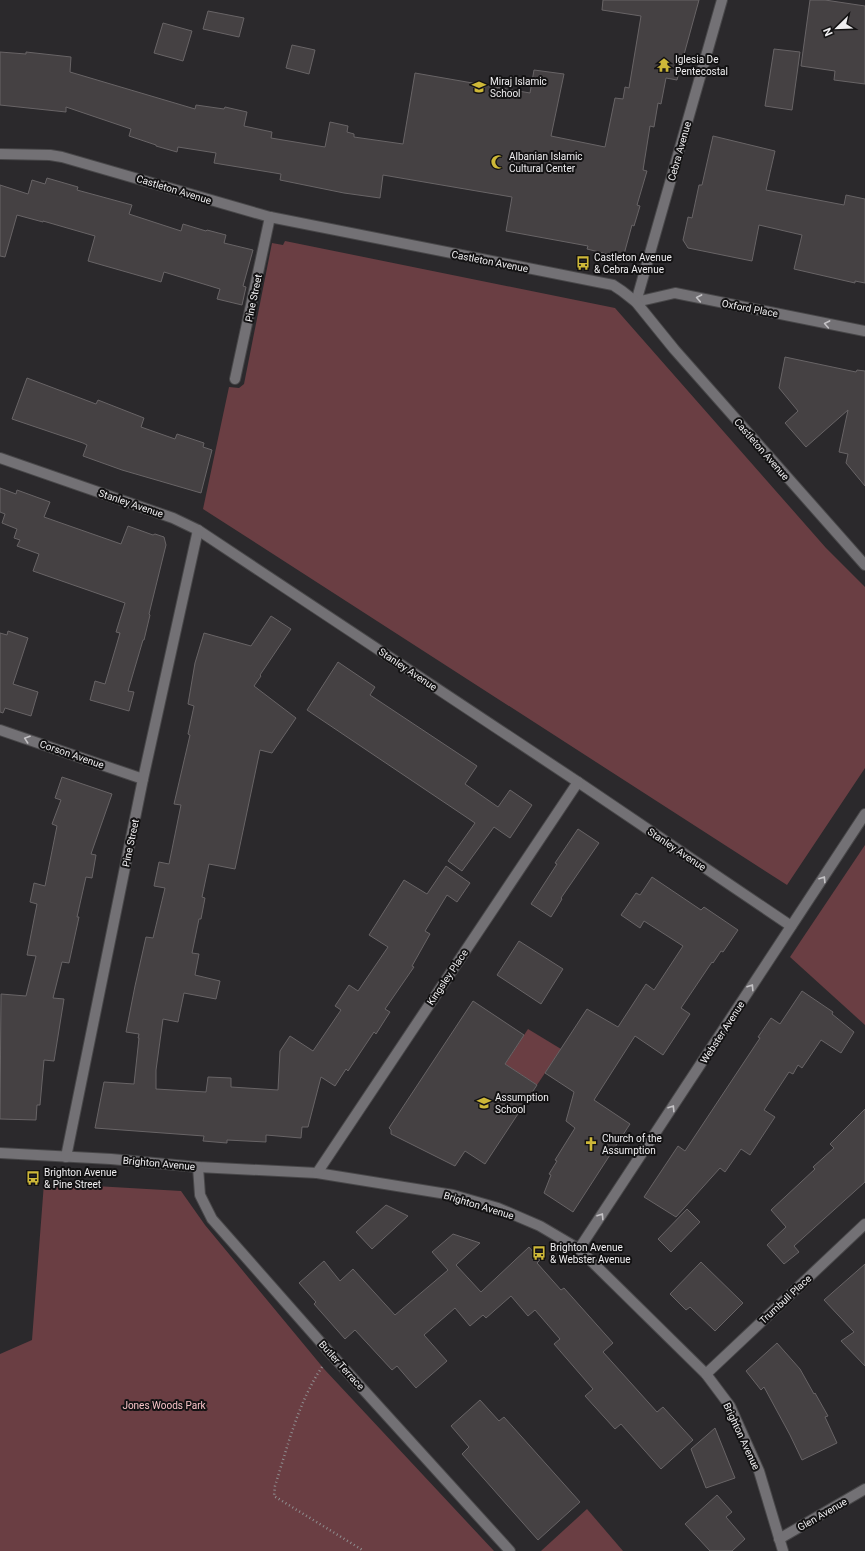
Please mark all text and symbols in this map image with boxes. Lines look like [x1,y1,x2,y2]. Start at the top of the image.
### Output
north arrow [817,8,857,48]
text: N [821,25,836,38]
place label: Iglesia De Pentecostal [675,54,728,77]
temple icon: Iglesia De Pentecostal [656,57,672,73]
place label: Miraj Islamic School [490,76,547,99]
school or university icon: Miraj Islamic School [471,79,487,95]
street label: Cebra Avenue [666,120,693,182]
place label: Albanian Islamic Cultural Center [509,151,583,174]
mosque icon: Albanian Islamic Cultural Center [490,154,506,170]
street label: Castleton Avenue [135,173,213,206]
street label: Castleton Avenue [451,249,529,274]
place label: Castleton Avenue & Cebra Avenue [594,252,672,275]
bus stop icon: Castleton Avenue & Cebra Avenue [575,255,591,271]
street label: Pine Street [243,273,264,323]
one-way arrow [696,294,702,303]
street label: Oxford Place [721,298,779,319]
one-way arrow [824,320,830,328]
street label: Castleton Avenue [732,416,791,482]
street label: Stanley Avenue [97,487,165,520]
street label: Stanley Avenue [377,646,439,693]
one-way arrow [23,735,30,744]
street label: Corson Avenue [38,738,105,771]
street label: Pine Street [120,818,141,868]
street label: Stanley Avenue [646,826,708,873]
one-way arrow [818,876,825,883]
street label: Kingsley Place [425,947,470,1007]
one-way arrow [746,985,753,992]
street label: Webster Avenue [698,999,747,1065]
place label: Assumption School [495,1092,549,1115]
school or university icon: Assumption School [476,1095,492,1111]
one-way arrow [667,1105,675,1112]
place label: Church of the Assumption [602,1133,662,1156]
church icon: Church of the Assumption [583,1136,599,1152]
street label: Brighton Avenue [122,1155,196,1172]
place label: Brighton Avenue & Pine Street [44,1167,117,1190]
bus stop icon: Brighton Avenue & Pine Street [25,1170,41,1186]
street label: Brighton Avenue [442,1190,515,1221]
one-way arrow [596,1214,603,1221]
place label: Brighton Avenue & Webster Avenue [550,1242,631,1265]
bus stop icon: Brighton Avenue & Webster Avenue [531,1245,547,1261]
street label: Trumbull Place [757,1273,813,1326]
street label: Butler Terrace [317,1339,366,1392]
park label: Jones Woods Park [122,1400,207,1411]
street label: Brighton Avenue [721,1401,762,1472]
street label: Glen Avenue [796,1496,849,1533]

